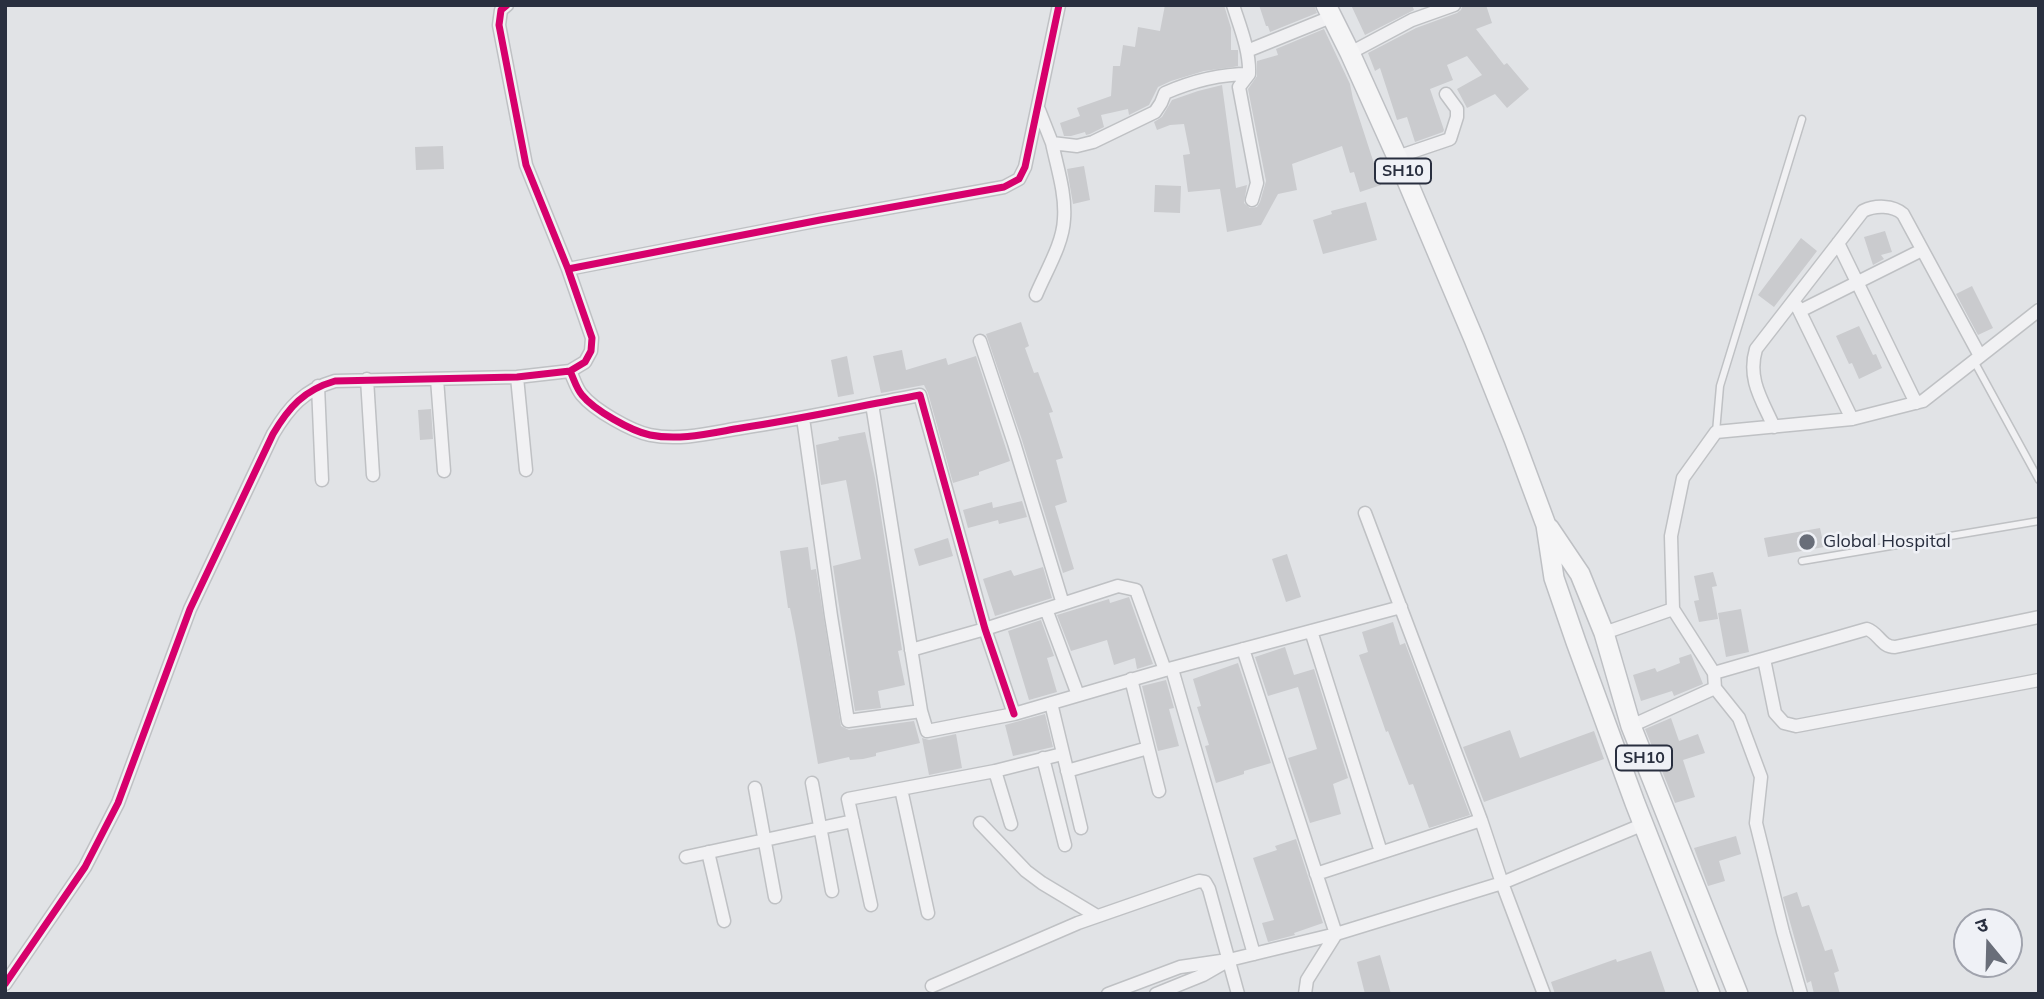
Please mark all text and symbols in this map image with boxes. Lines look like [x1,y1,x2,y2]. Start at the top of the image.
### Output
road number: SH10 [1375,158,1431,183]
place label: Global Hospital [1823,531,1951,553]
marker: Global Hospital [1797,532,1817,552]
road number: SH10 [1616,746,1672,771]
north arrow [1953,908,2023,978]
text: उ [1973,912,1991,938]

